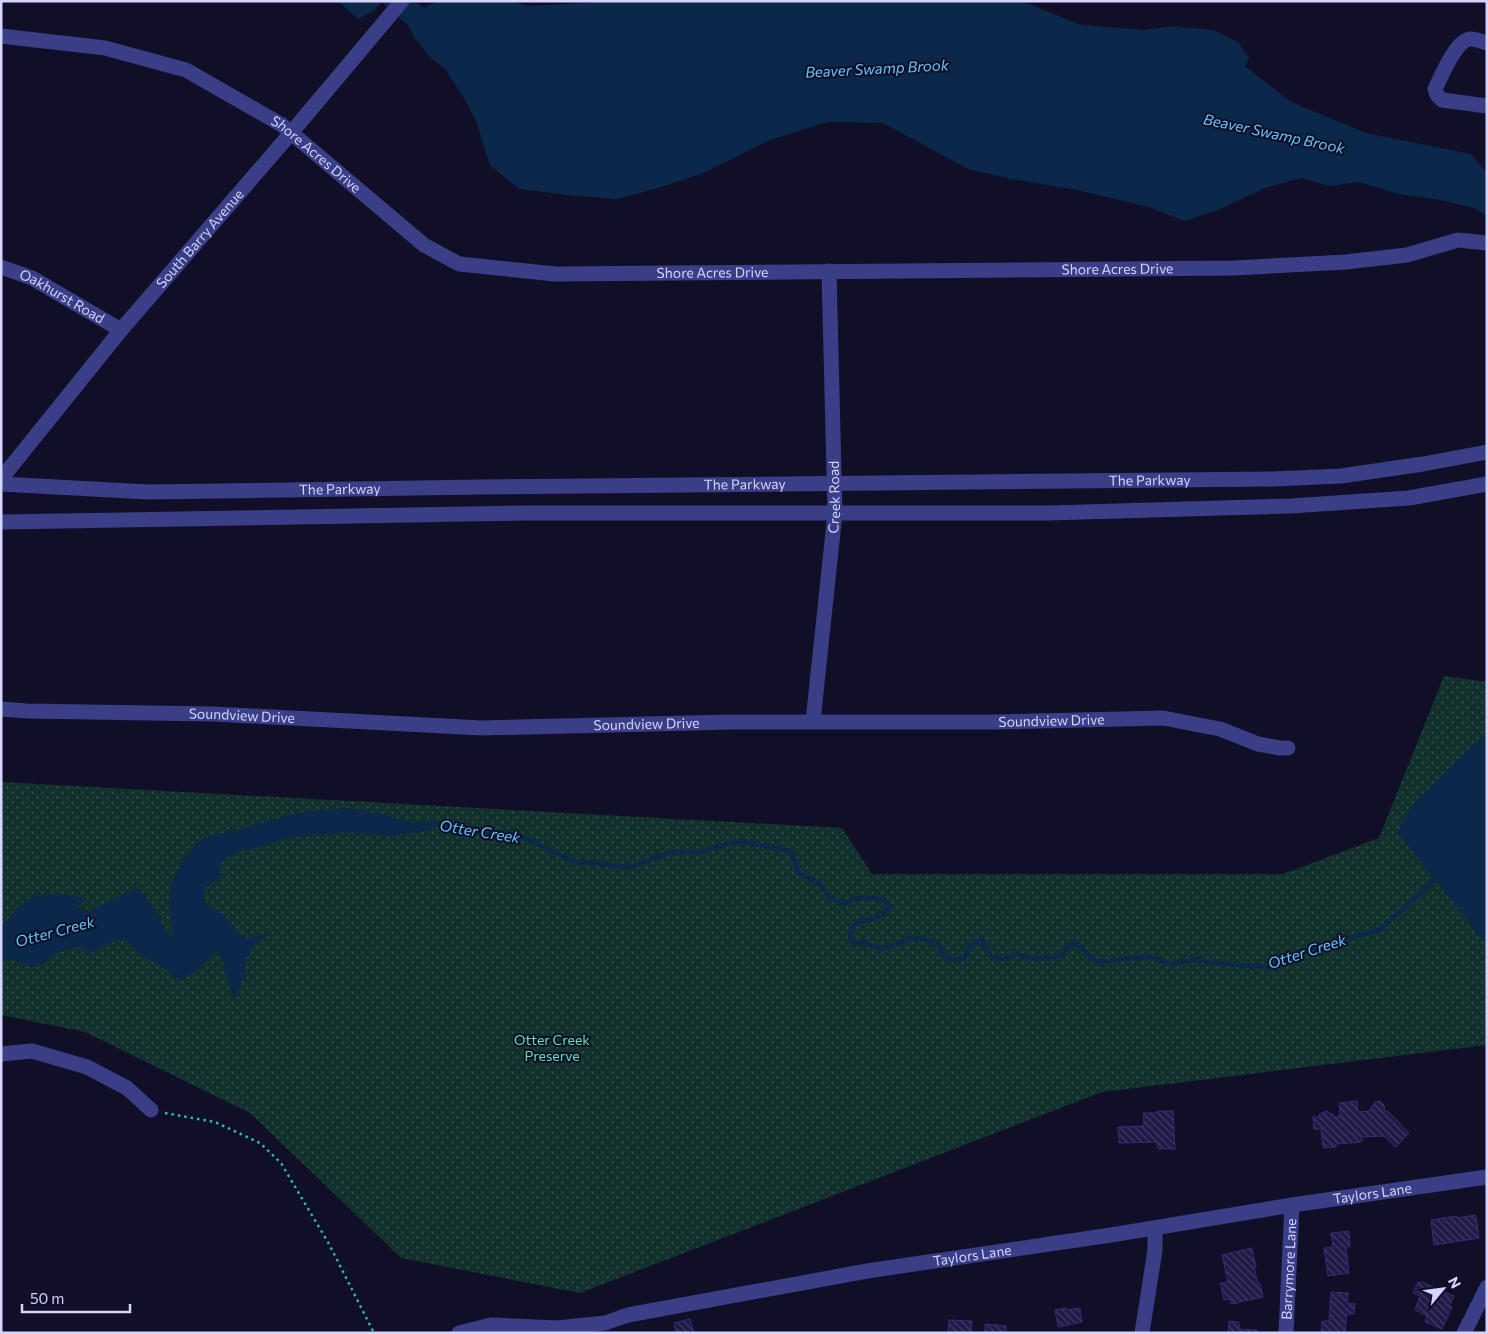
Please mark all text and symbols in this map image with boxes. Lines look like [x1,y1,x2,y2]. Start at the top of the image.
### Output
water label: Beaver Swamp Brook [805,55,950,81]
water label: Beaver Swamp Brook [1202,109,1347,157]
street label: Shore Acres Drive [268,112,365,196]
street label: South Barry Avenue [152,185,247,291]
street label: Shore Acres Drive [1061,260,1174,278]
street label: Shore Acres Drive [656,263,769,281]
street label: Oakhurst Road [18,265,108,327]
street label: Creek Road [824,461,843,534]
street label: The Parkway [1109,471,1191,489]
street label: The Parkway [704,475,786,493]
street label: The Parkway [299,480,381,498]
street label: Soundview Drive [189,705,295,726]
street label: Soundview Drive [998,710,1105,730]
street label: Soundview Drive [593,714,700,733]
water label: Otter Creek [439,816,523,846]
water label: Otter Creek [13,912,97,950]
water label: Otter Creek [1265,930,1349,972]
park label: Otter Creek Preserve [514,1031,590,1064]
street label: Taylors Lane [1332,1179,1413,1207]
street label: Barrymore Lane [1278,1218,1299,1320]
street label: Taylors Lane [932,1241,1013,1269]
north arrow [1418,1264,1468,1314]
text: N [1445,1274,1465,1291]
scale bar [22,1282,130,1314]
text: 50 m [30,1289,64,1307]

